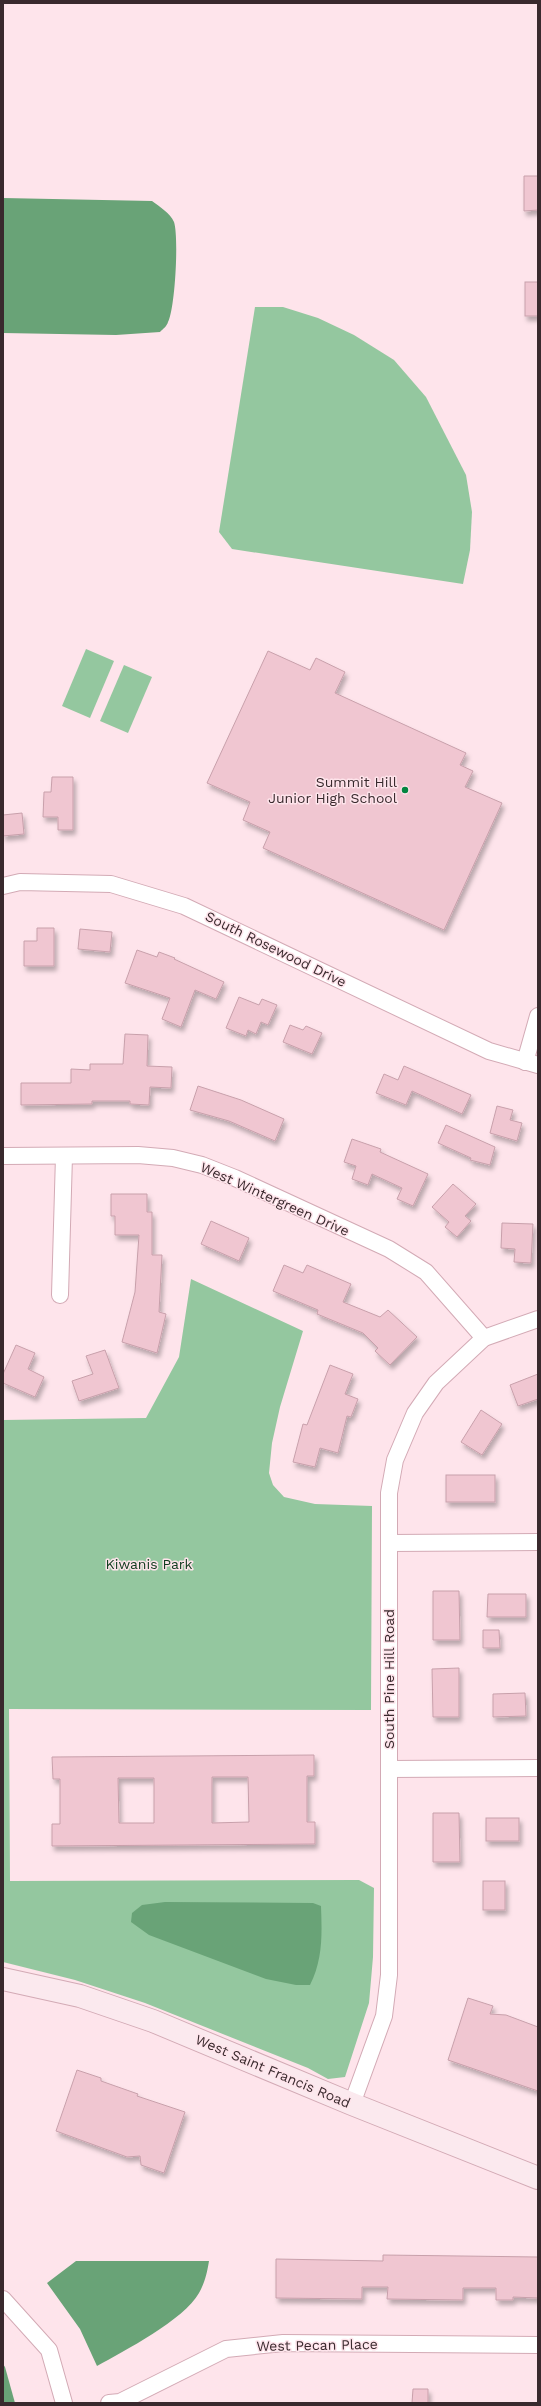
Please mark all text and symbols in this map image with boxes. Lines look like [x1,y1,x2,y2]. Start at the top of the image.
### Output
place label: Summit Hill Junior High School [268,774,398,806]
marker: Summit Hill Junior High School [400,785,410,795]
street label: South Rosewood Drive [203,908,349,990]
street label: West Wintergreen Drive [198,1159,352,1239]
park label: Kiwanis Park [105,1556,193,1572]
street label: South Pine Hill Road [381,1609,397,1749]
street label: West Saint Francis Road [193,2031,353,2111]
street label: West Pecan Place [256,2336,378,2354]

